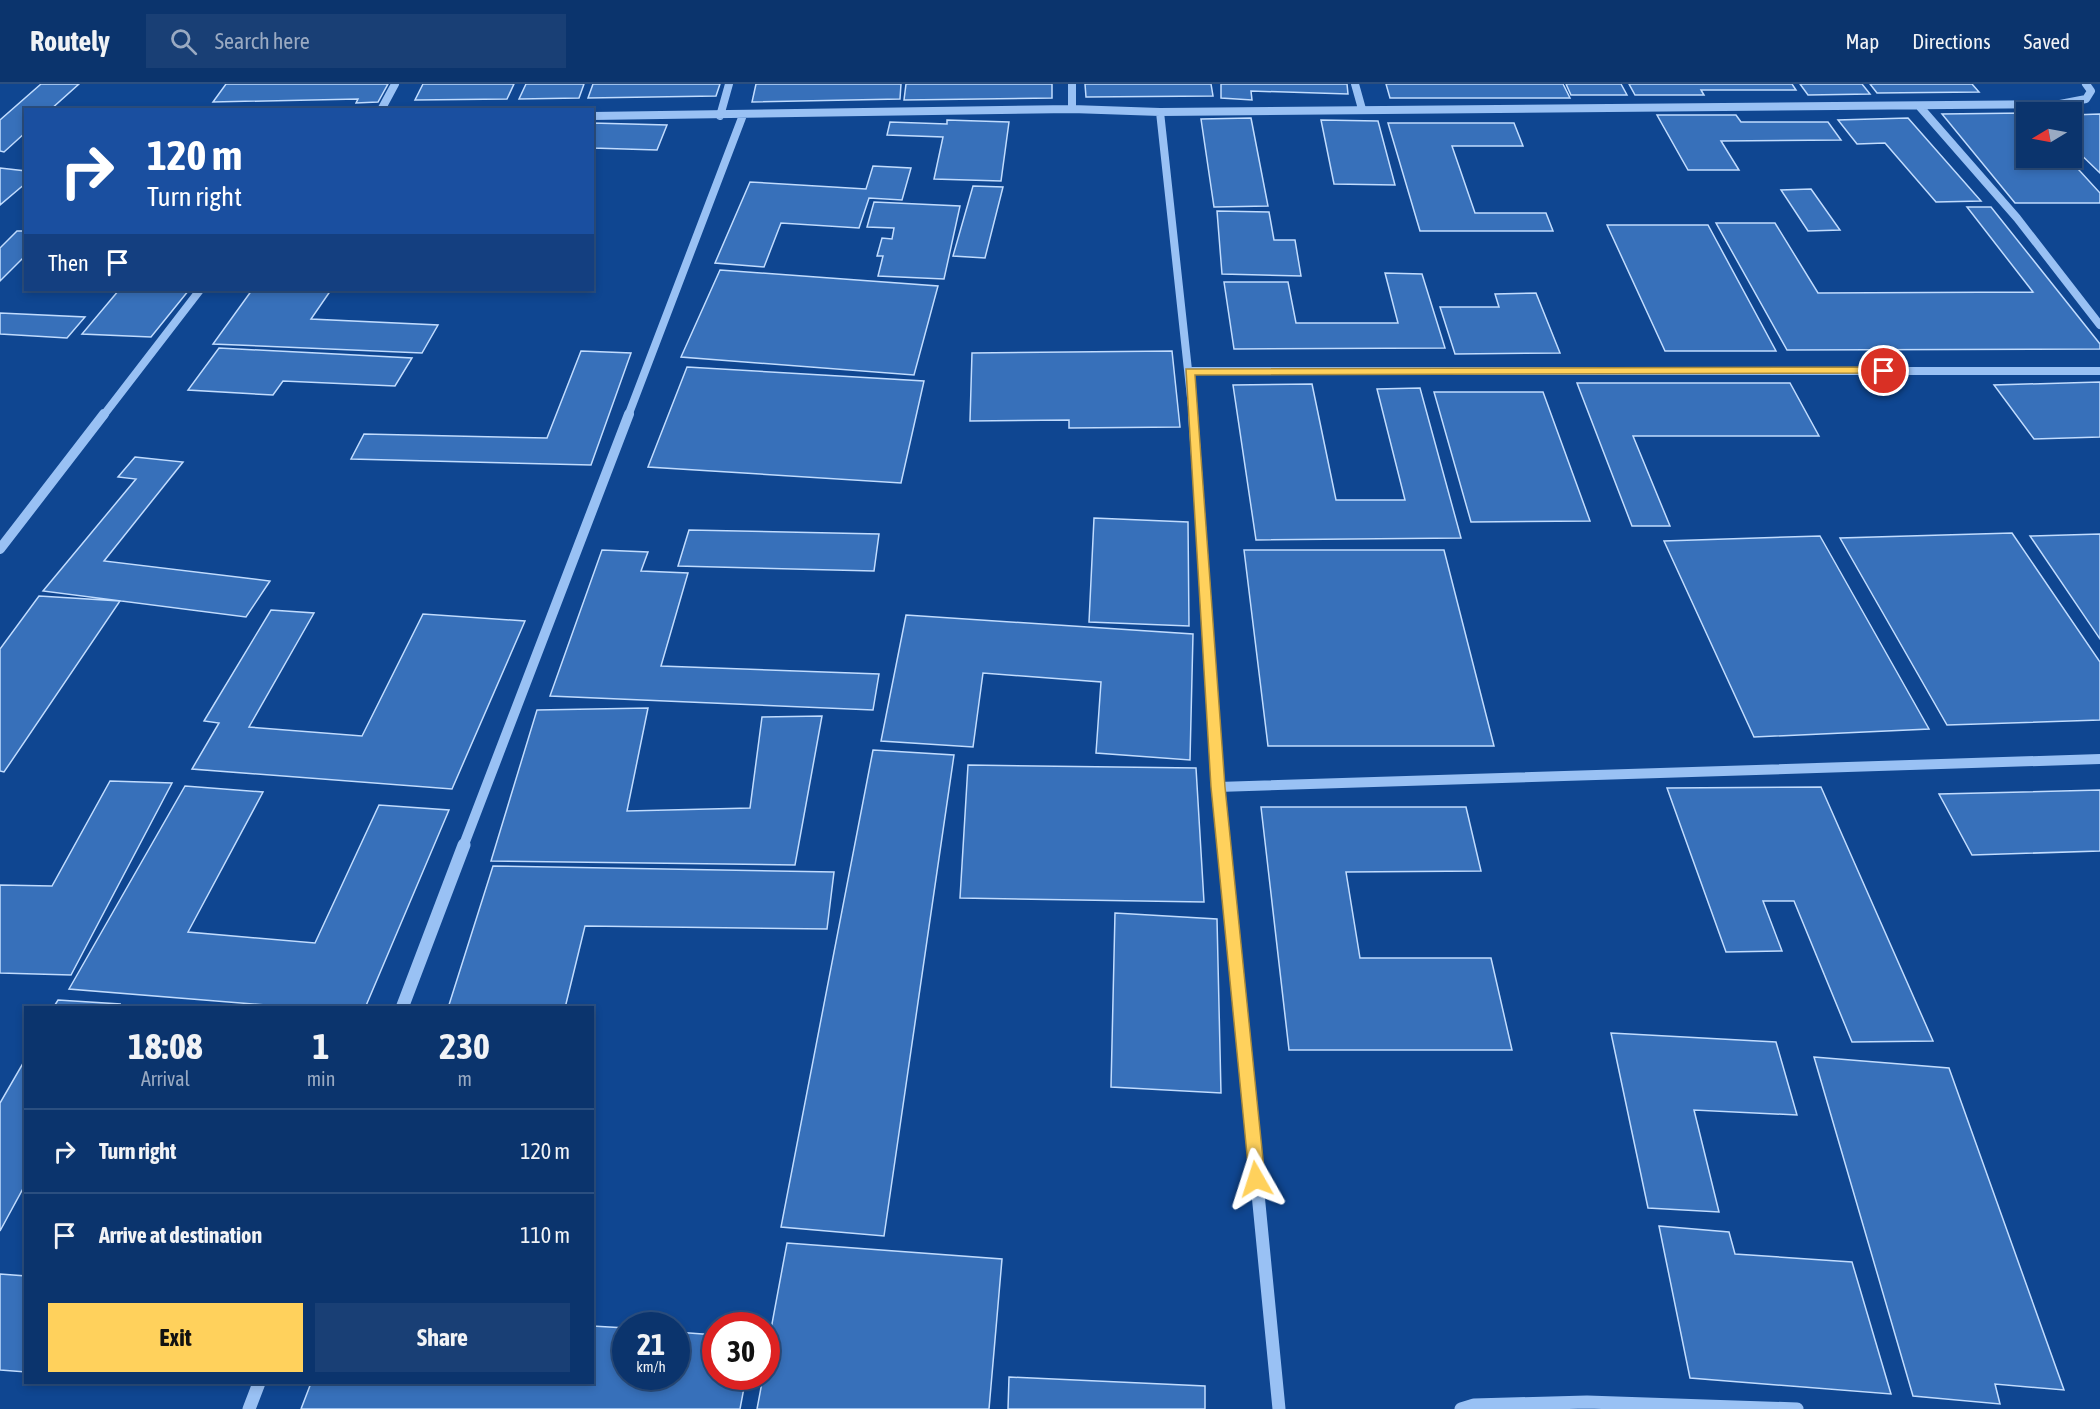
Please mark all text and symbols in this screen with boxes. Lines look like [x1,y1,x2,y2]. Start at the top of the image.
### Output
search box [146,14,566,68]
text: Routely [30,25,110,57]
icon: search [167,25,200,58]
text: Search here [215,28,310,54]
text: Map [1845,29,1879,53]
text: Directions [1912,29,1991,53]
text: Saved [2024,29,2070,53]
north arrow [2016,102,2082,168]
map controls [2016,102,2082,168]
text: 120 m [147,131,242,179]
icon: right [48,132,126,210]
text: Turn right [147,181,242,212]
icon: arrive [101,246,134,279]
text: Then [48,250,89,276]
pin [1858,345,1909,396]
icon: arrive [1867,354,1900,387]
text: 18:08 [128,1025,203,1067]
text: 1 [313,1025,329,1067]
text: 230 [439,1025,490,1067]
text: Arrival [141,1067,190,1090]
text: min [307,1067,335,1090]
text: m [457,1067,472,1090]
icon: right [48,1135,81,1168]
text: Turn right [99,1138,176,1164]
text: 120 m [520,1138,570,1164]
position arrow [1224,1147,1288,1211]
icon: arrive [48,1219,81,1252]
text: Arrive at destination [99,1222,262,1248]
text: 110 m [520,1222,570,1248]
button: Exit [48,1303,303,1372]
button: Share [315,1303,570,1372]
speed limit sign: 30 [702,1312,780,1390]
text: 21 [637,1327,665,1361]
text: km/h [636,1358,666,1375]

